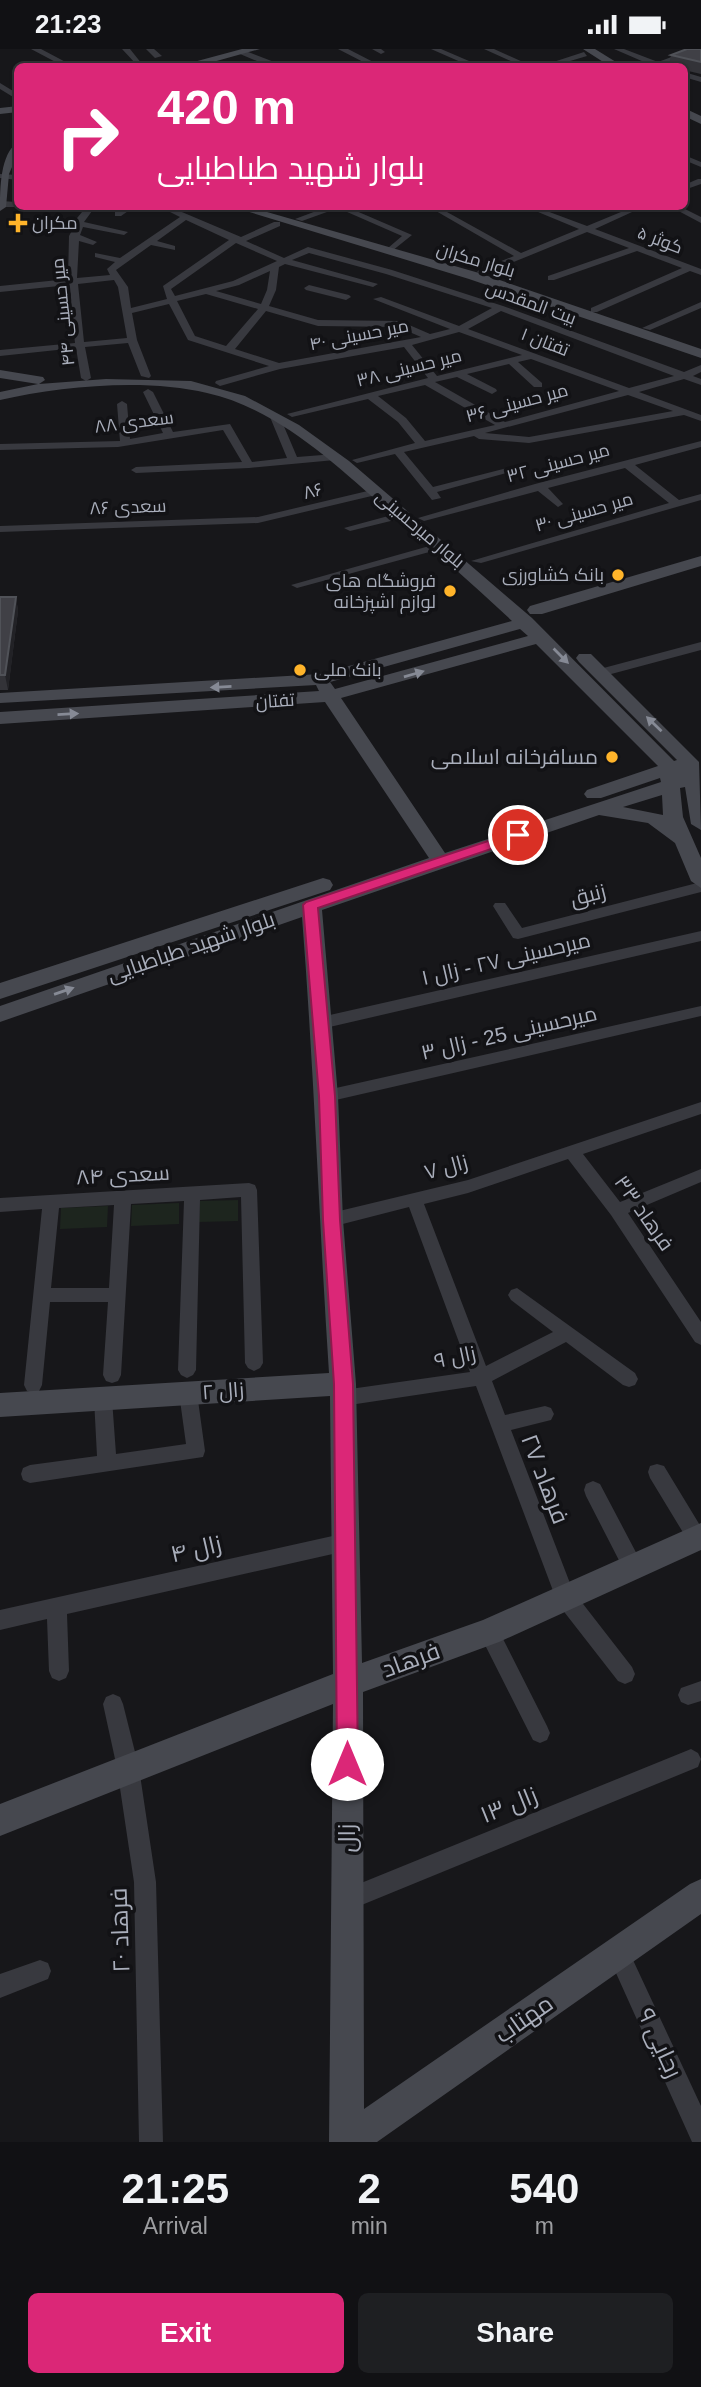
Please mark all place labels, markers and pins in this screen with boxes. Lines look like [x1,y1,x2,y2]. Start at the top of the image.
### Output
place label: مکران [32,213,78,234]
marker: مکران [10,215,26,231]
place label: بانک کشاورزی [502,565,604,586]
marker: بانک کشاورزی [610,567,626,583]
place label: فروشگاه های لوازم اشپزخانه [326,571,436,614]
marker: فروشگاه های لوازم اشپزخانه [442,583,458,599]
place label: بانک ملی [314,660,382,681]
marker: بانک ملی [292,662,308,678]
place label: مسافرخانه اسلامی [431,745,598,770]
marker: مسافرخانه اسلامی [604,749,620,765]
pin [488,805,548,865]

